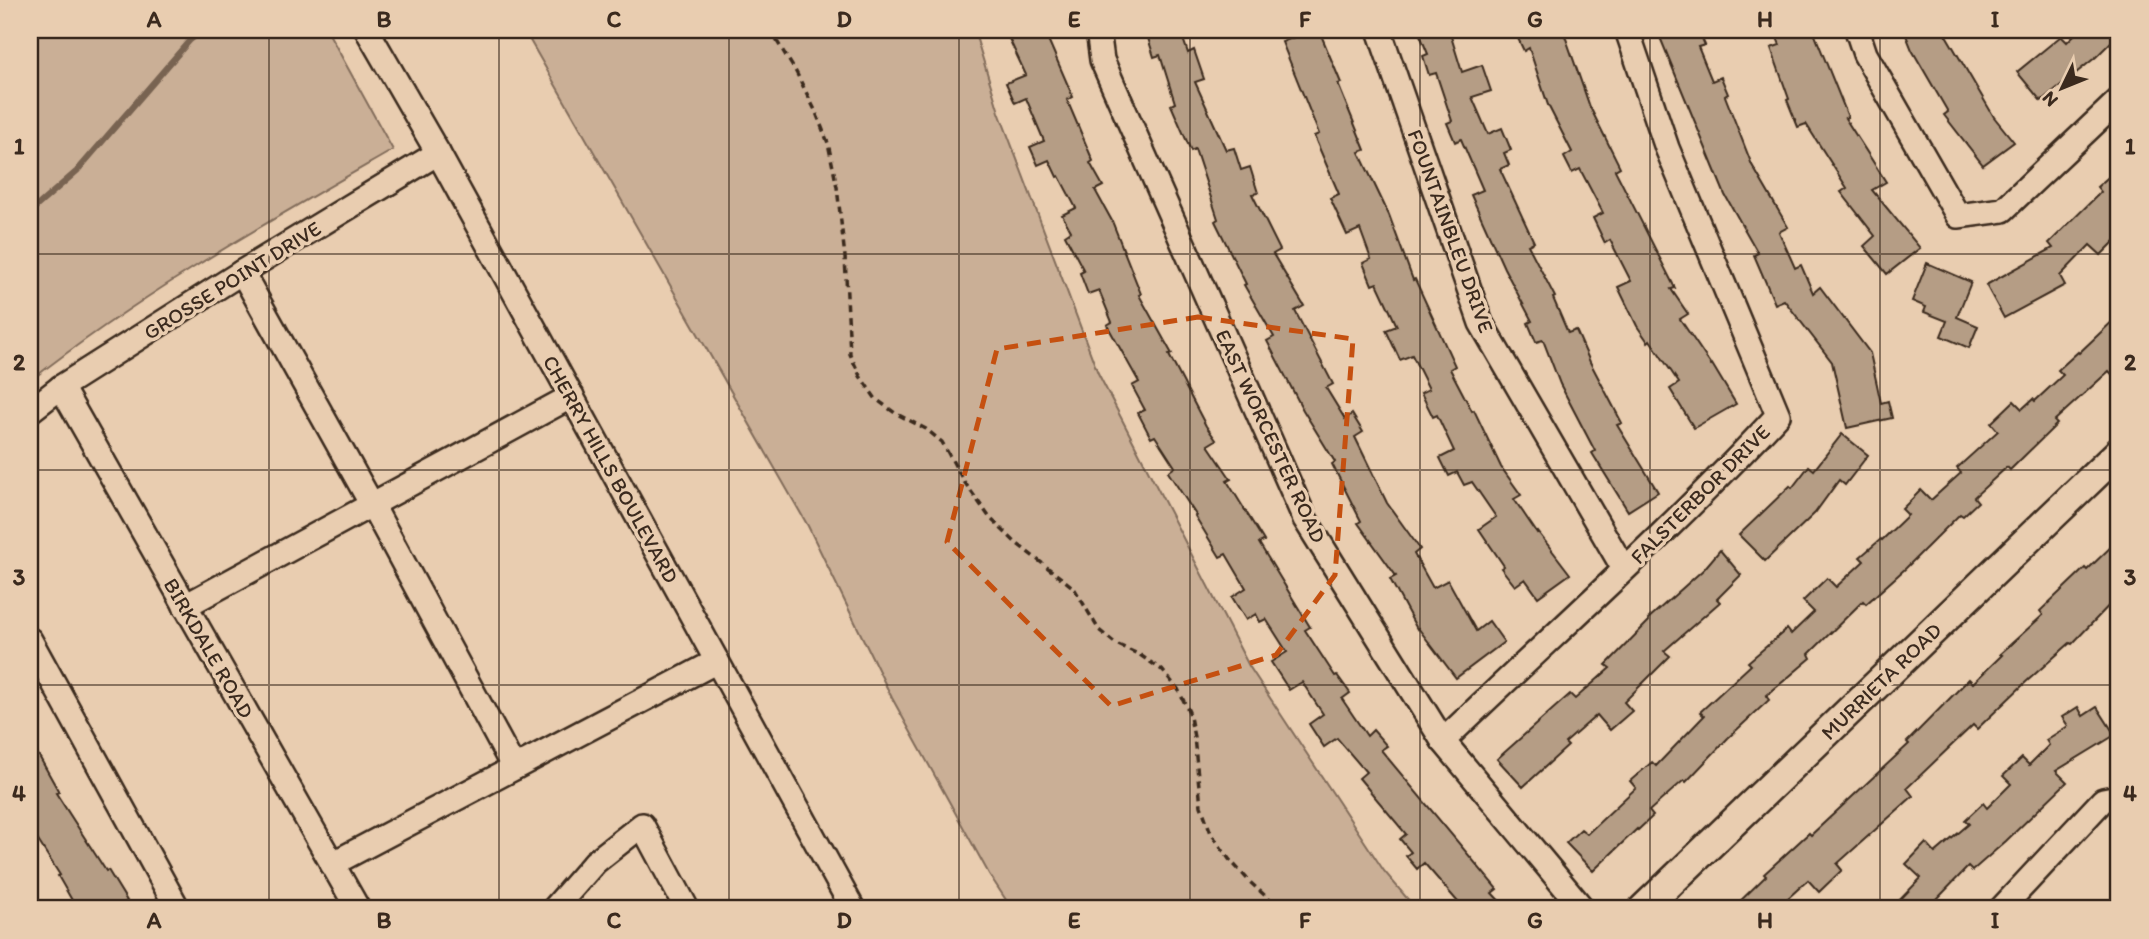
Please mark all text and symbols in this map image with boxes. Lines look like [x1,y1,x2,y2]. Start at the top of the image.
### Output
text: A [146,5,162,33]
text: B [377,5,392,33]
text: C [607,5,622,33]
text: D [836,5,852,33]
text: E [1068,5,1081,33]
text: F [1299,5,1312,33]
text: G [1527,5,1543,33]
text: H [1757,5,1773,33]
text: I [1991,5,2000,33]
north arrow [2026,52,2096,122]
text: N [2037,87,2063,112]
street label: FOUNTAINBLEU DRIVE [1403,126,1499,336]
text: 1 [14,132,25,160]
text: 1 [2125,132,2136,160]
street label: GROSSE POINT DRIVE [139,215,325,345]
street label: EAST WORCESTER ROAD [1210,325,1332,547]
text: 2 [13,348,26,376]
text: 2 [2124,348,2137,376]
street label: CHERRY HILLS BOULEVARD [538,351,684,587]
street label: FALSTERBOR DRIVE [1625,419,1775,569]
text: 3 [13,563,26,591]
text: 3 [2124,563,2137,591]
street label: BIRKDALE ROAD [159,573,259,723]
street label: MURRIETA ROAD [1816,617,1947,745]
text: 4 [12,779,26,807]
text: 4 [2123,779,2137,807]
text: A [146,906,162,934]
text: B [377,906,392,934]
text: C [607,906,622,934]
text: D [836,906,852,934]
text: E [1068,906,1081,934]
text: F [1299,906,1312,934]
text: G [1527,906,1543,934]
text: H [1757,906,1773,934]
text: I [1991,906,2000,934]

